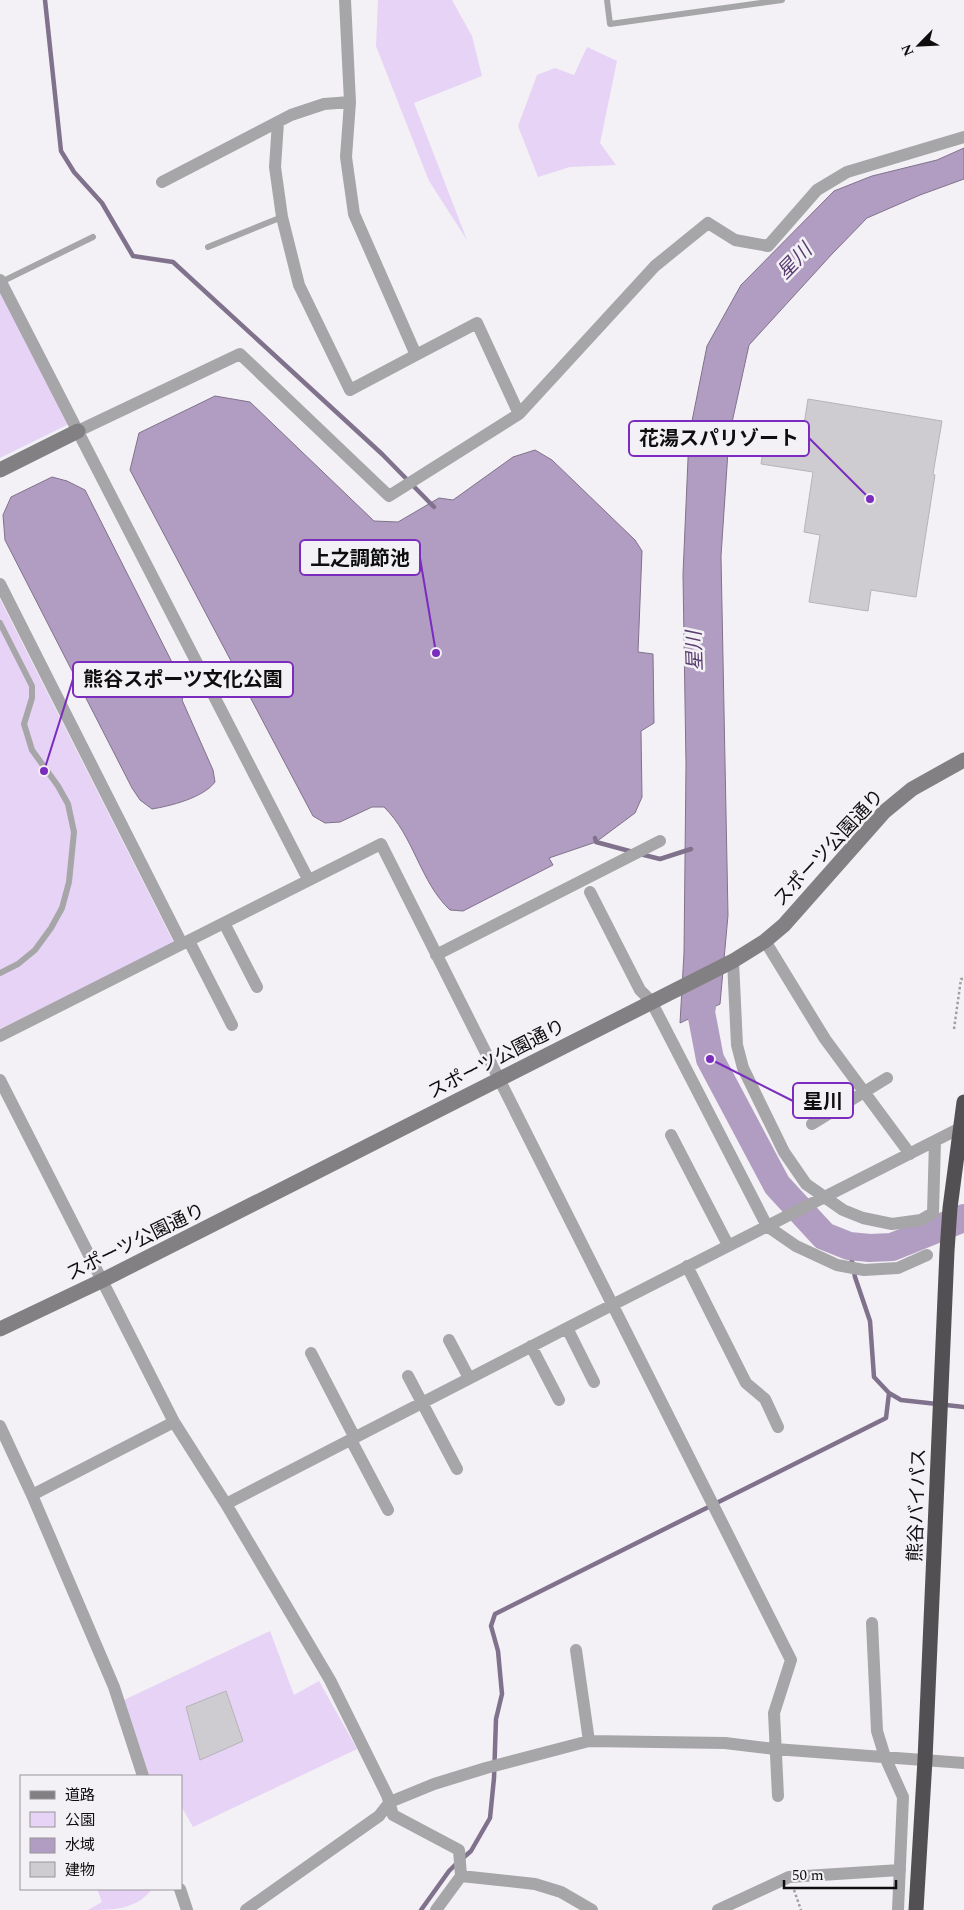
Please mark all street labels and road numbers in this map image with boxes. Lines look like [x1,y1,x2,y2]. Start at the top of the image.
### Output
street label: スポーツ公園通り [767,783,891,913]
street label: スポーツ公園通り [423,1012,571,1107]
street label: スポーツ公園通り [61,1196,210,1289]
street label: 熊谷バイパス [901,1448,934,1562]

